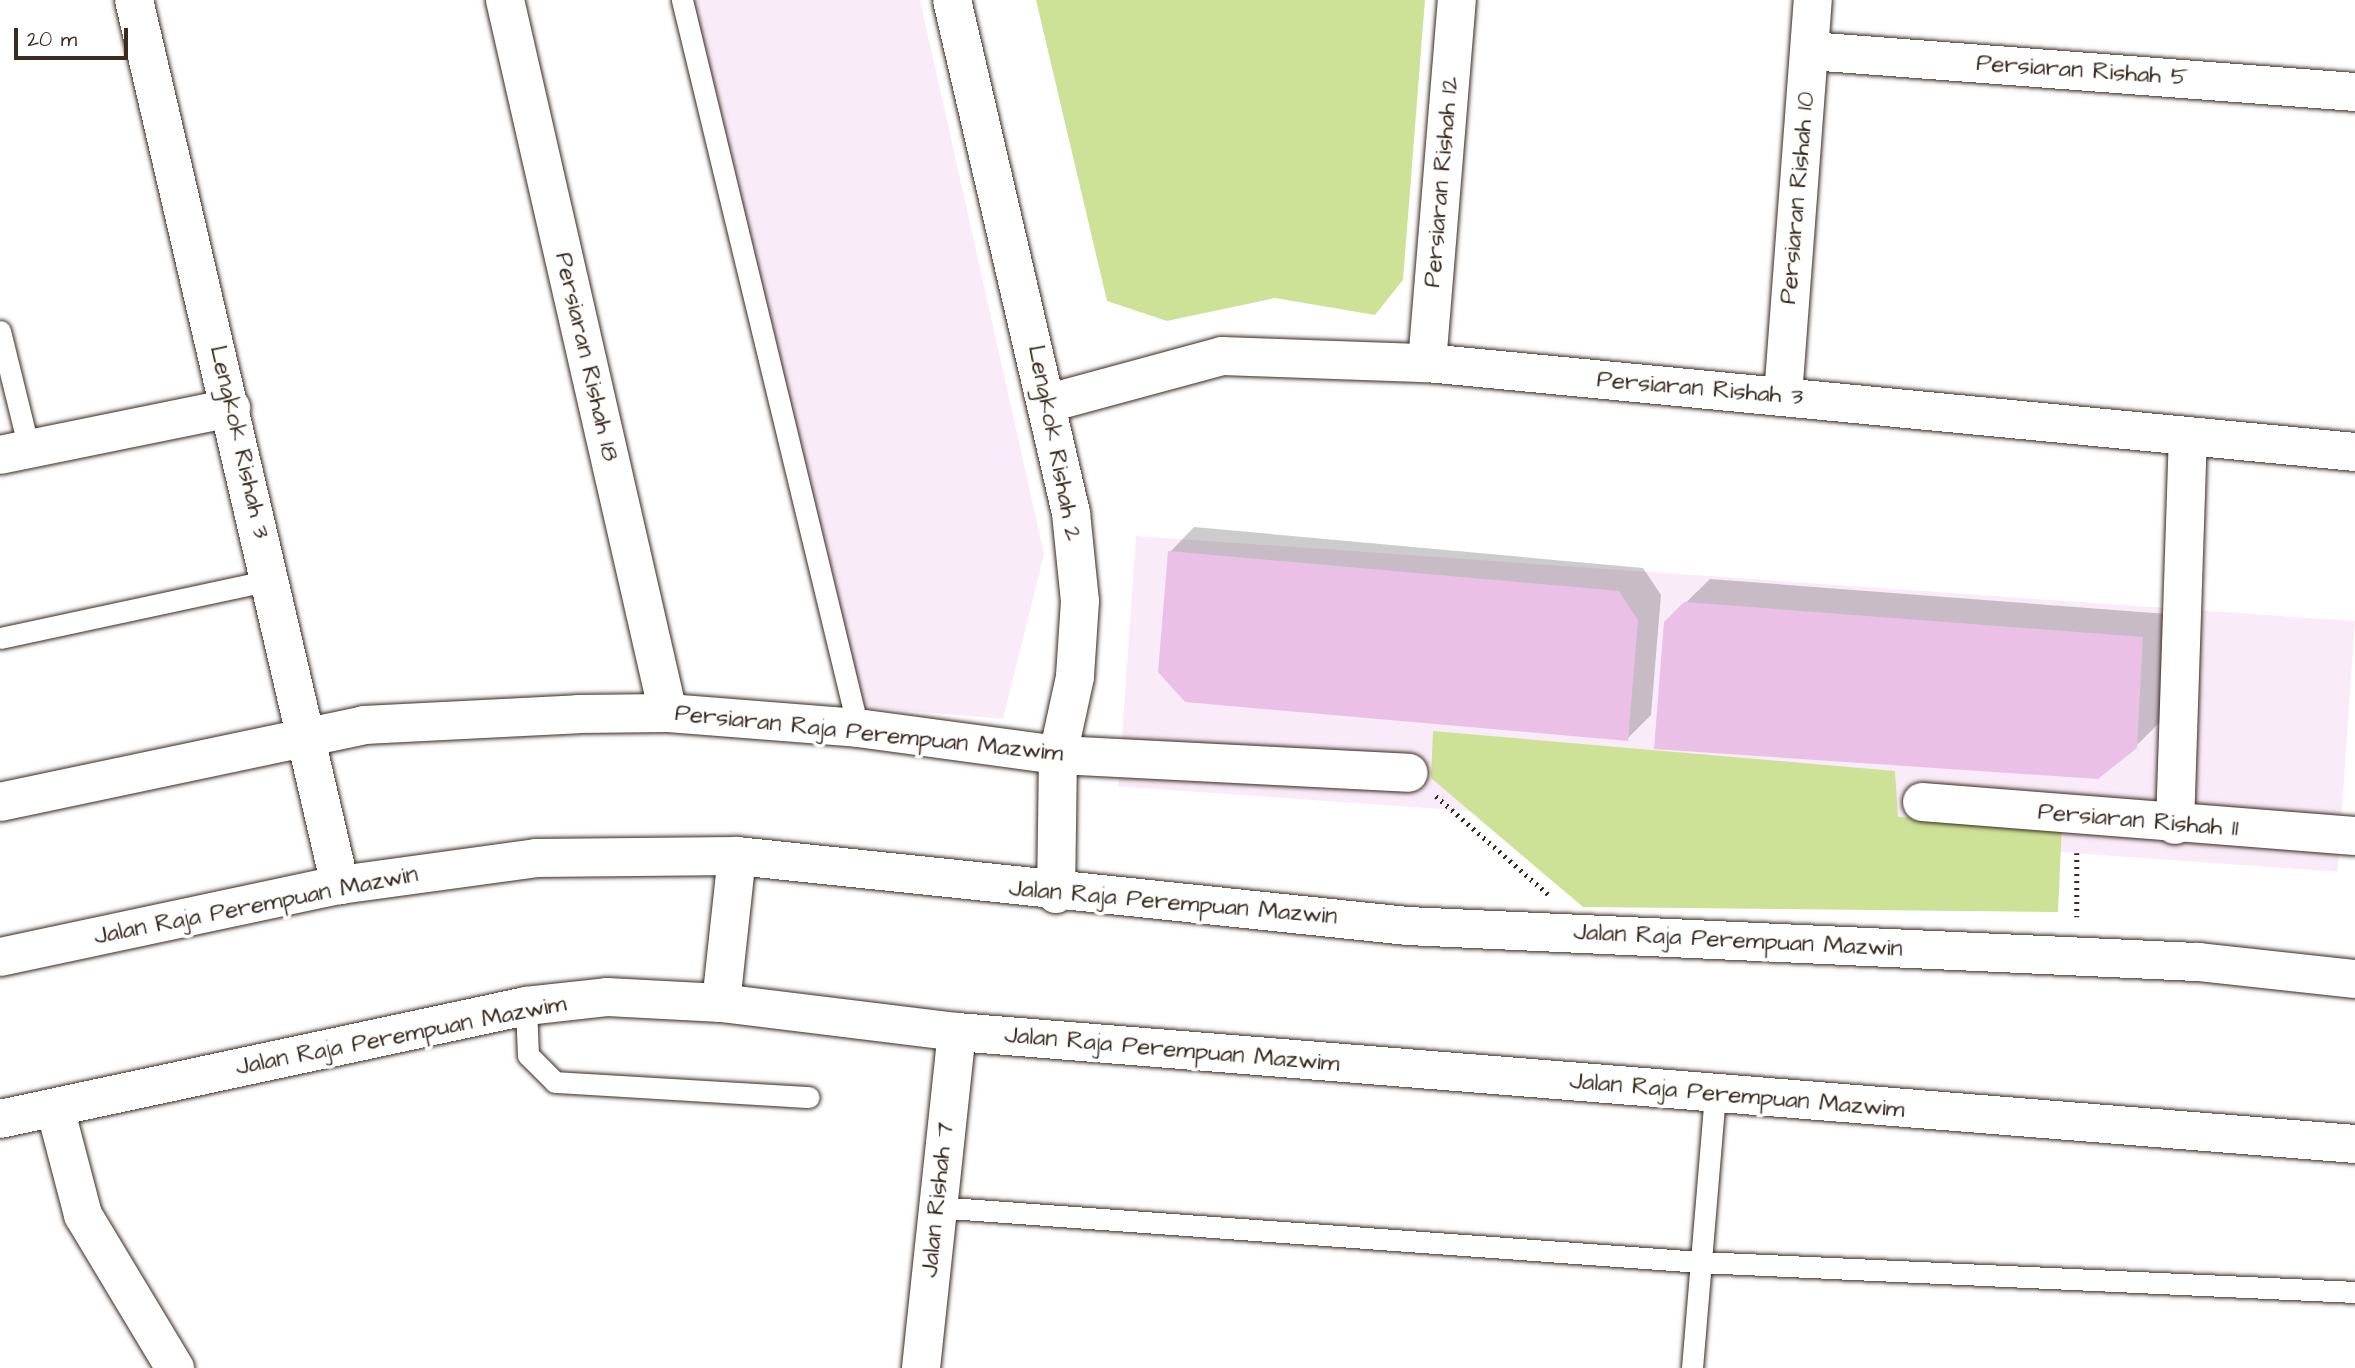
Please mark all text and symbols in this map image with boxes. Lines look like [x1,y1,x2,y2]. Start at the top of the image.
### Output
scale bar [18,14,131,58]
text: 20 m [27,25,77,54]
street label: Persiaran Rishah 5 [1975,49,2189,93]
street label: Persiaran Rishah 12 [1418,75,1466,289]
street label: Persiaran Rishah 10 [1774,91,1822,305]
street label: Persiaran Rishah 18 [548,250,624,464]
street label: Lengkok Rishah 3 [203,343,275,541]
street label: Lengkok Rishah 2 [1021,343,1087,543]
street label: Persiaran Rishah 3 [1596,366,1804,412]
street label: Persiaran Raja Perempuan Mazwim [674,699,1064,769]
street label: Persiaran Rishah 11 [2037,798,2239,844]
street label: Jalan Raja Perempuan Mazwin [92,860,420,952]
street label: Jalan Raja Perempuan Mazwin [1008,874,1338,932]
street label: Jalan Raja Perempuan Mazwin [1573,918,1903,964]
street label: Jalan Raja Perempuan Mazwim [233,990,569,1082]
street label: Jalan Raja Perempuan Mazwim [1003,1021,1341,1079]
street label: Jalan Raja Perempuan Mazwim [1568,1067,1906,1125]
street label: Jalan Rishah 7 [916,1121,960,1279]

